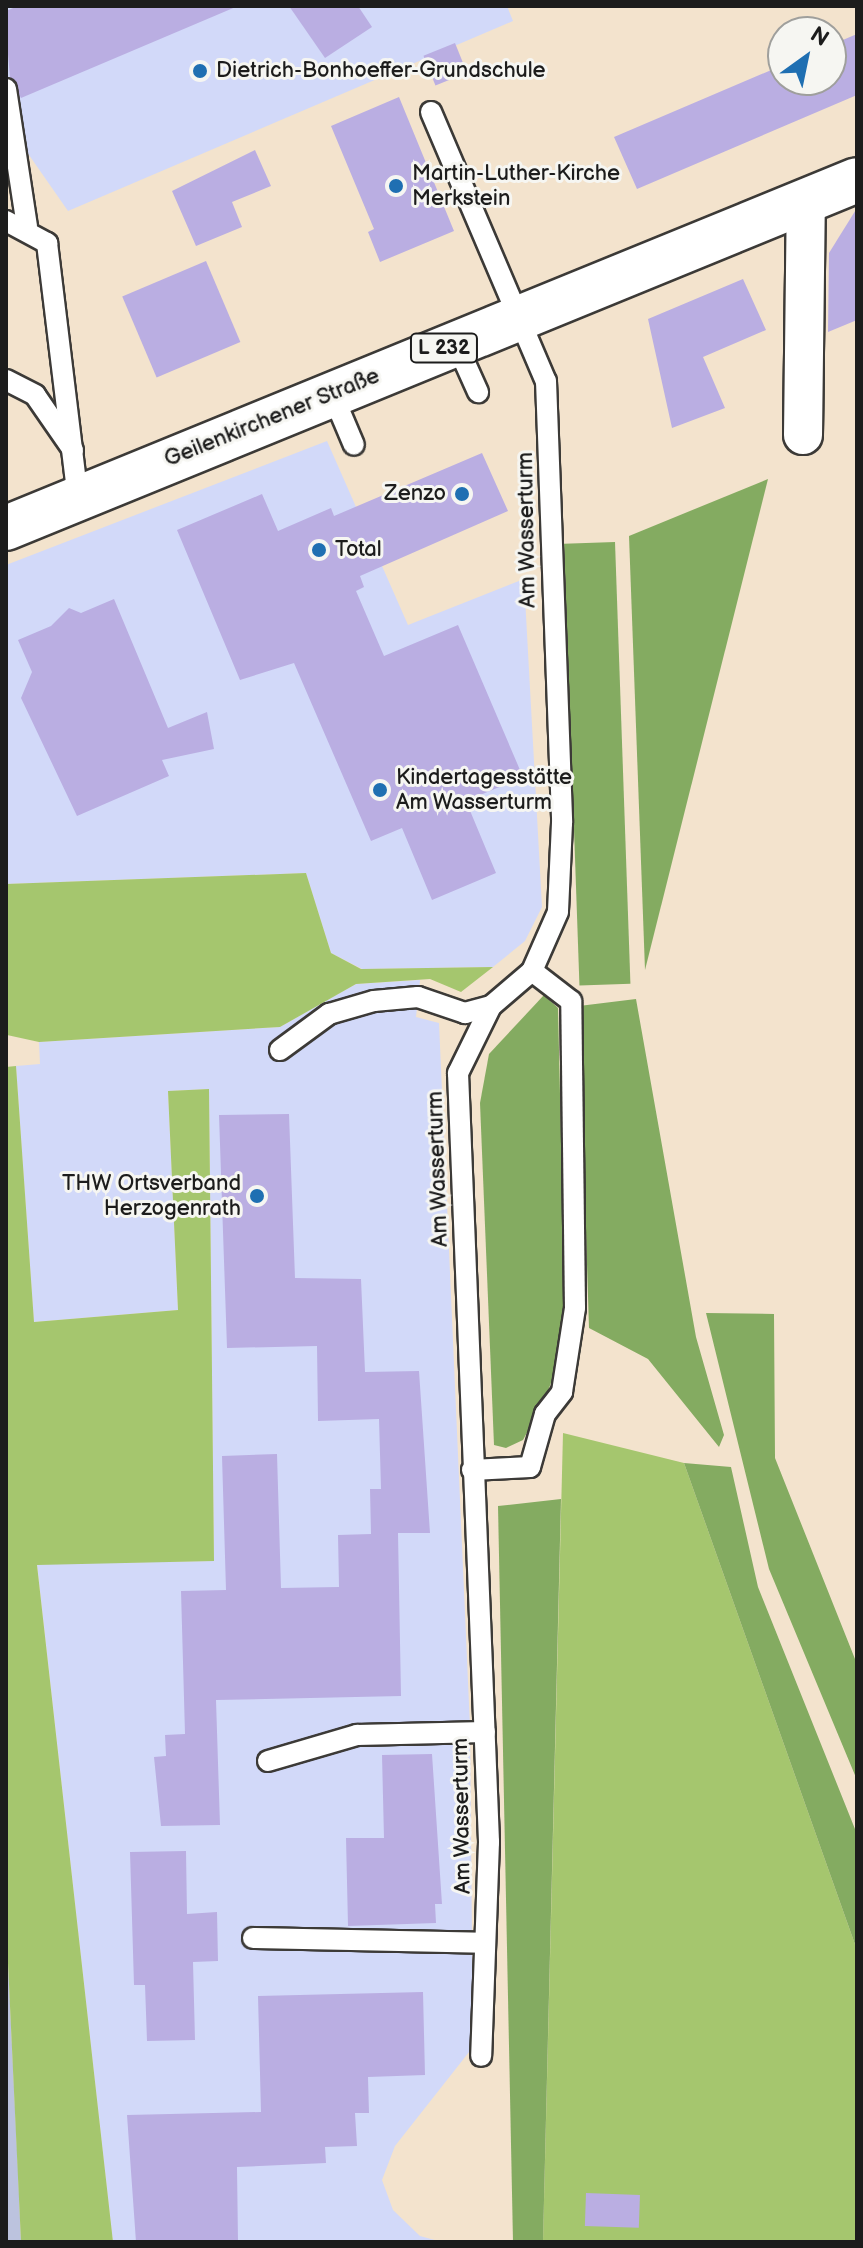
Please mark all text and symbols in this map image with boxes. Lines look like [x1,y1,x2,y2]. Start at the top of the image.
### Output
north arrow [767,16,847,96]
text: N [805,21,834,53]
place label: Dietrich-Bonhoeffer-Grundschule [216,58,546,84]
marker: Dietrich-Bonhoeffer-Grundschule [191,62,209,80]
place label: Martin-Luther-Kirche Merkstein [412,160,620,212]
marker: Martin-Luther-Kirche Merkstein [387,177,405,195]
road number: L 232 [408,332,480,364]
street label: Geilenkirchener Straße [160,363,384,473]
street label: Am Wasserturm [512,451,542,609]
place label: Zenzo [384,481,446,507]
marker: Zenzo [453,485,471,503]
place label: Total [335,537,382,563]
marker: Total [310,541,328,559]
place label: Kindertagesstätte Am Wasserturm [396,764,572,816]
marker: Kindertagesstätte Am Wasserturm [371,781,389,799]
street label: Am Wasserturm [422,1090,454,1248]
place label: THW Ortsverband Herzogenrath [62,1170,241,1222]
marker: THW Ortsverband Herzogenrath [248,1187,266,1205]
street label: Am Wasserturm [447,1737,477,1895]

